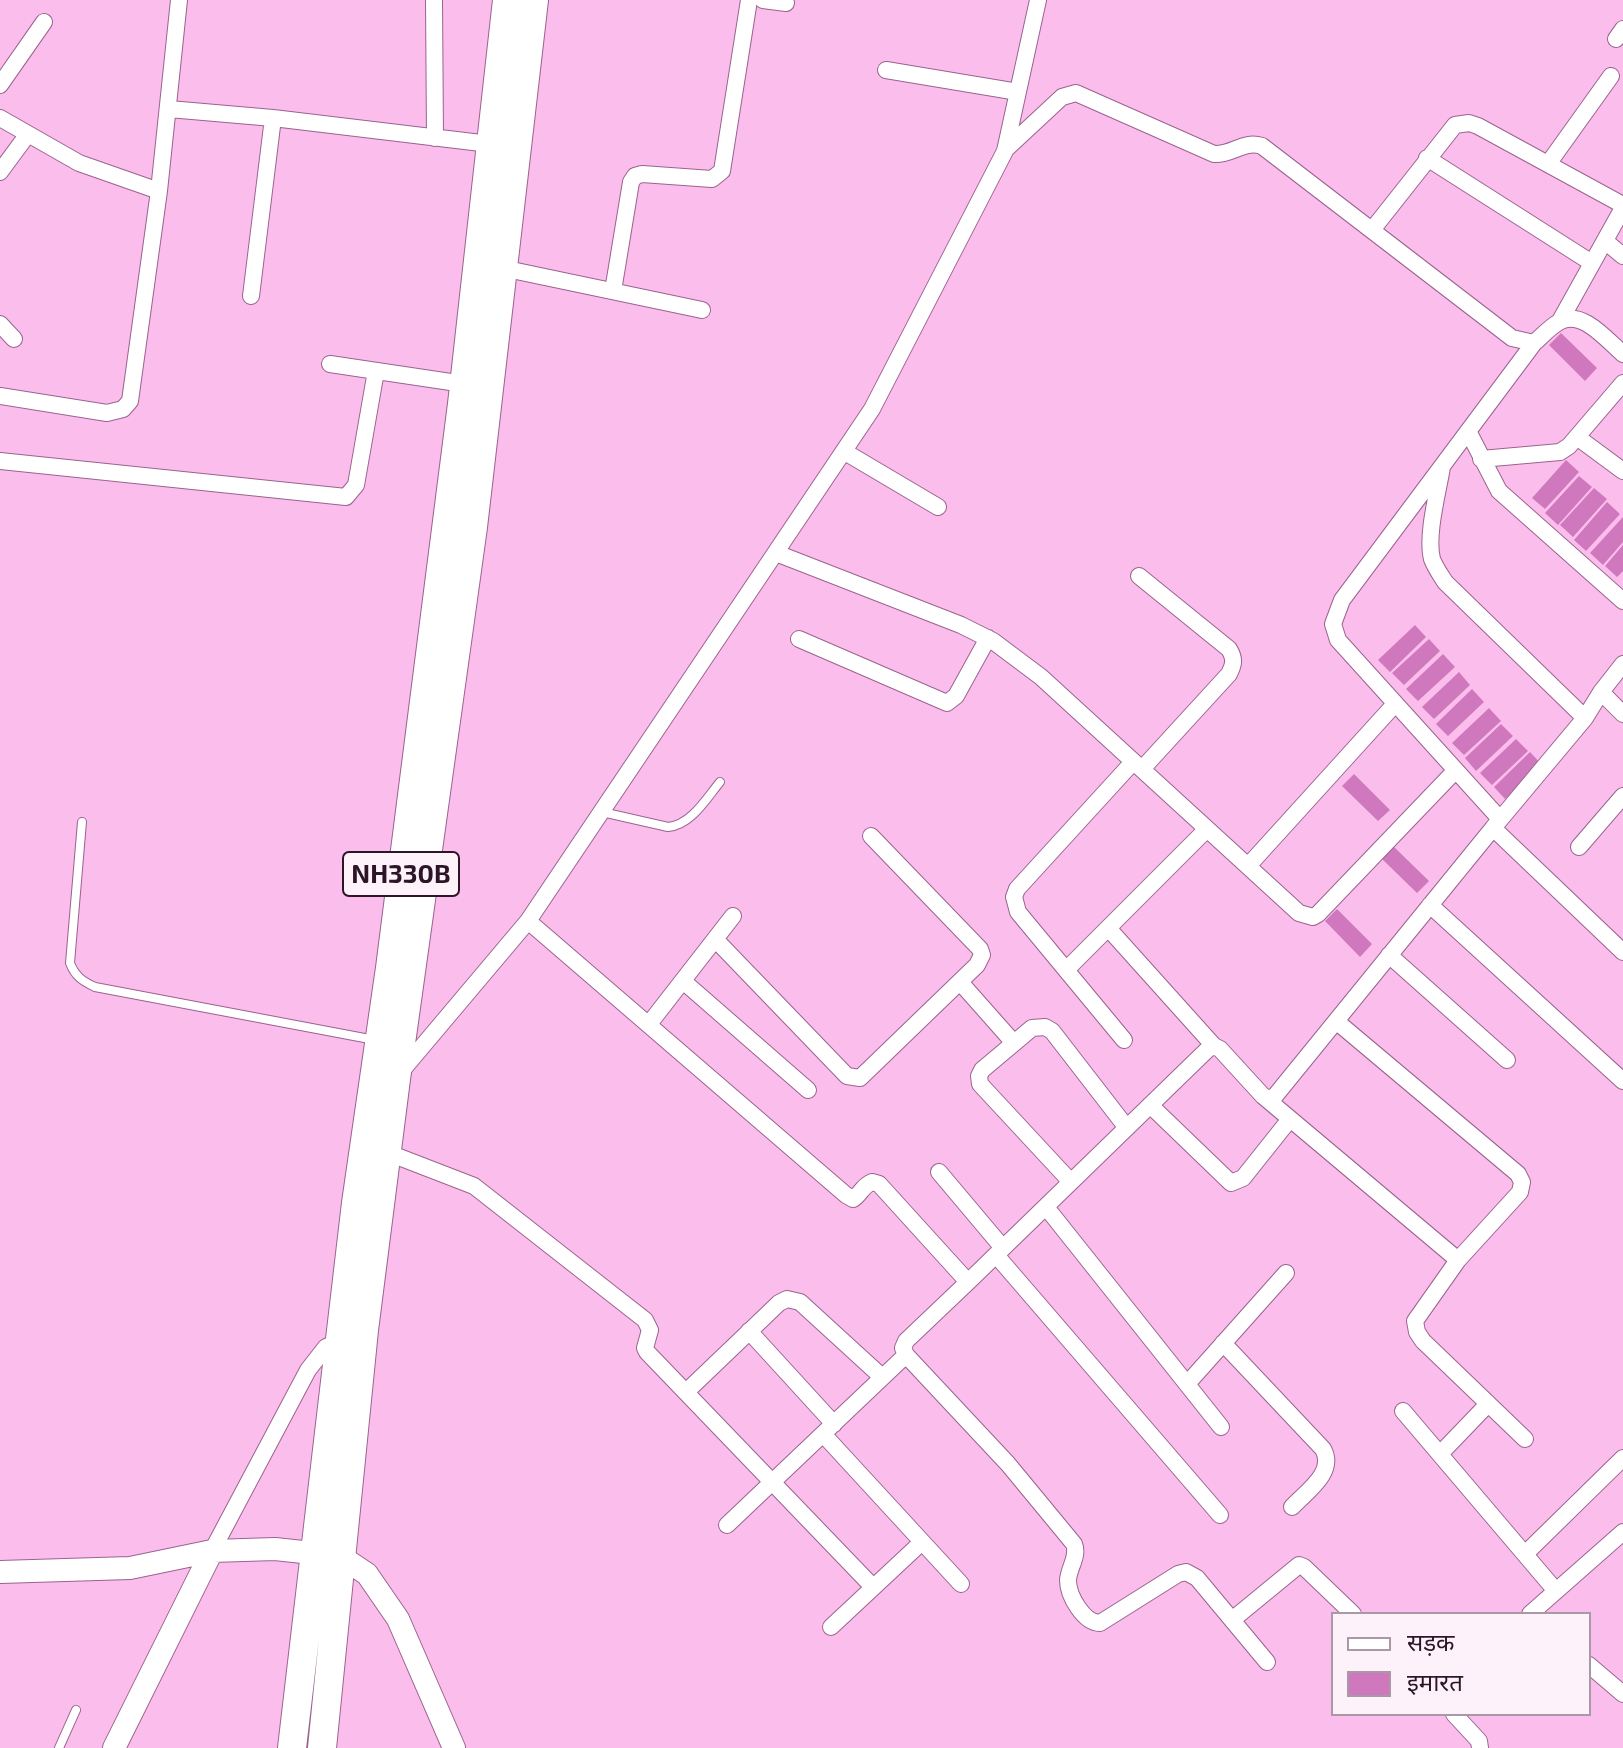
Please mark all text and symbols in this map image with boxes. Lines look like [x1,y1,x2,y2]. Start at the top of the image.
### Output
road number: NH330B [343,852,459,896]
legend [1331,1612,1591,1716]
text: सड़क [1407,1627,1455,1656]
text: इमारत [1407,1667,1463,1696]

